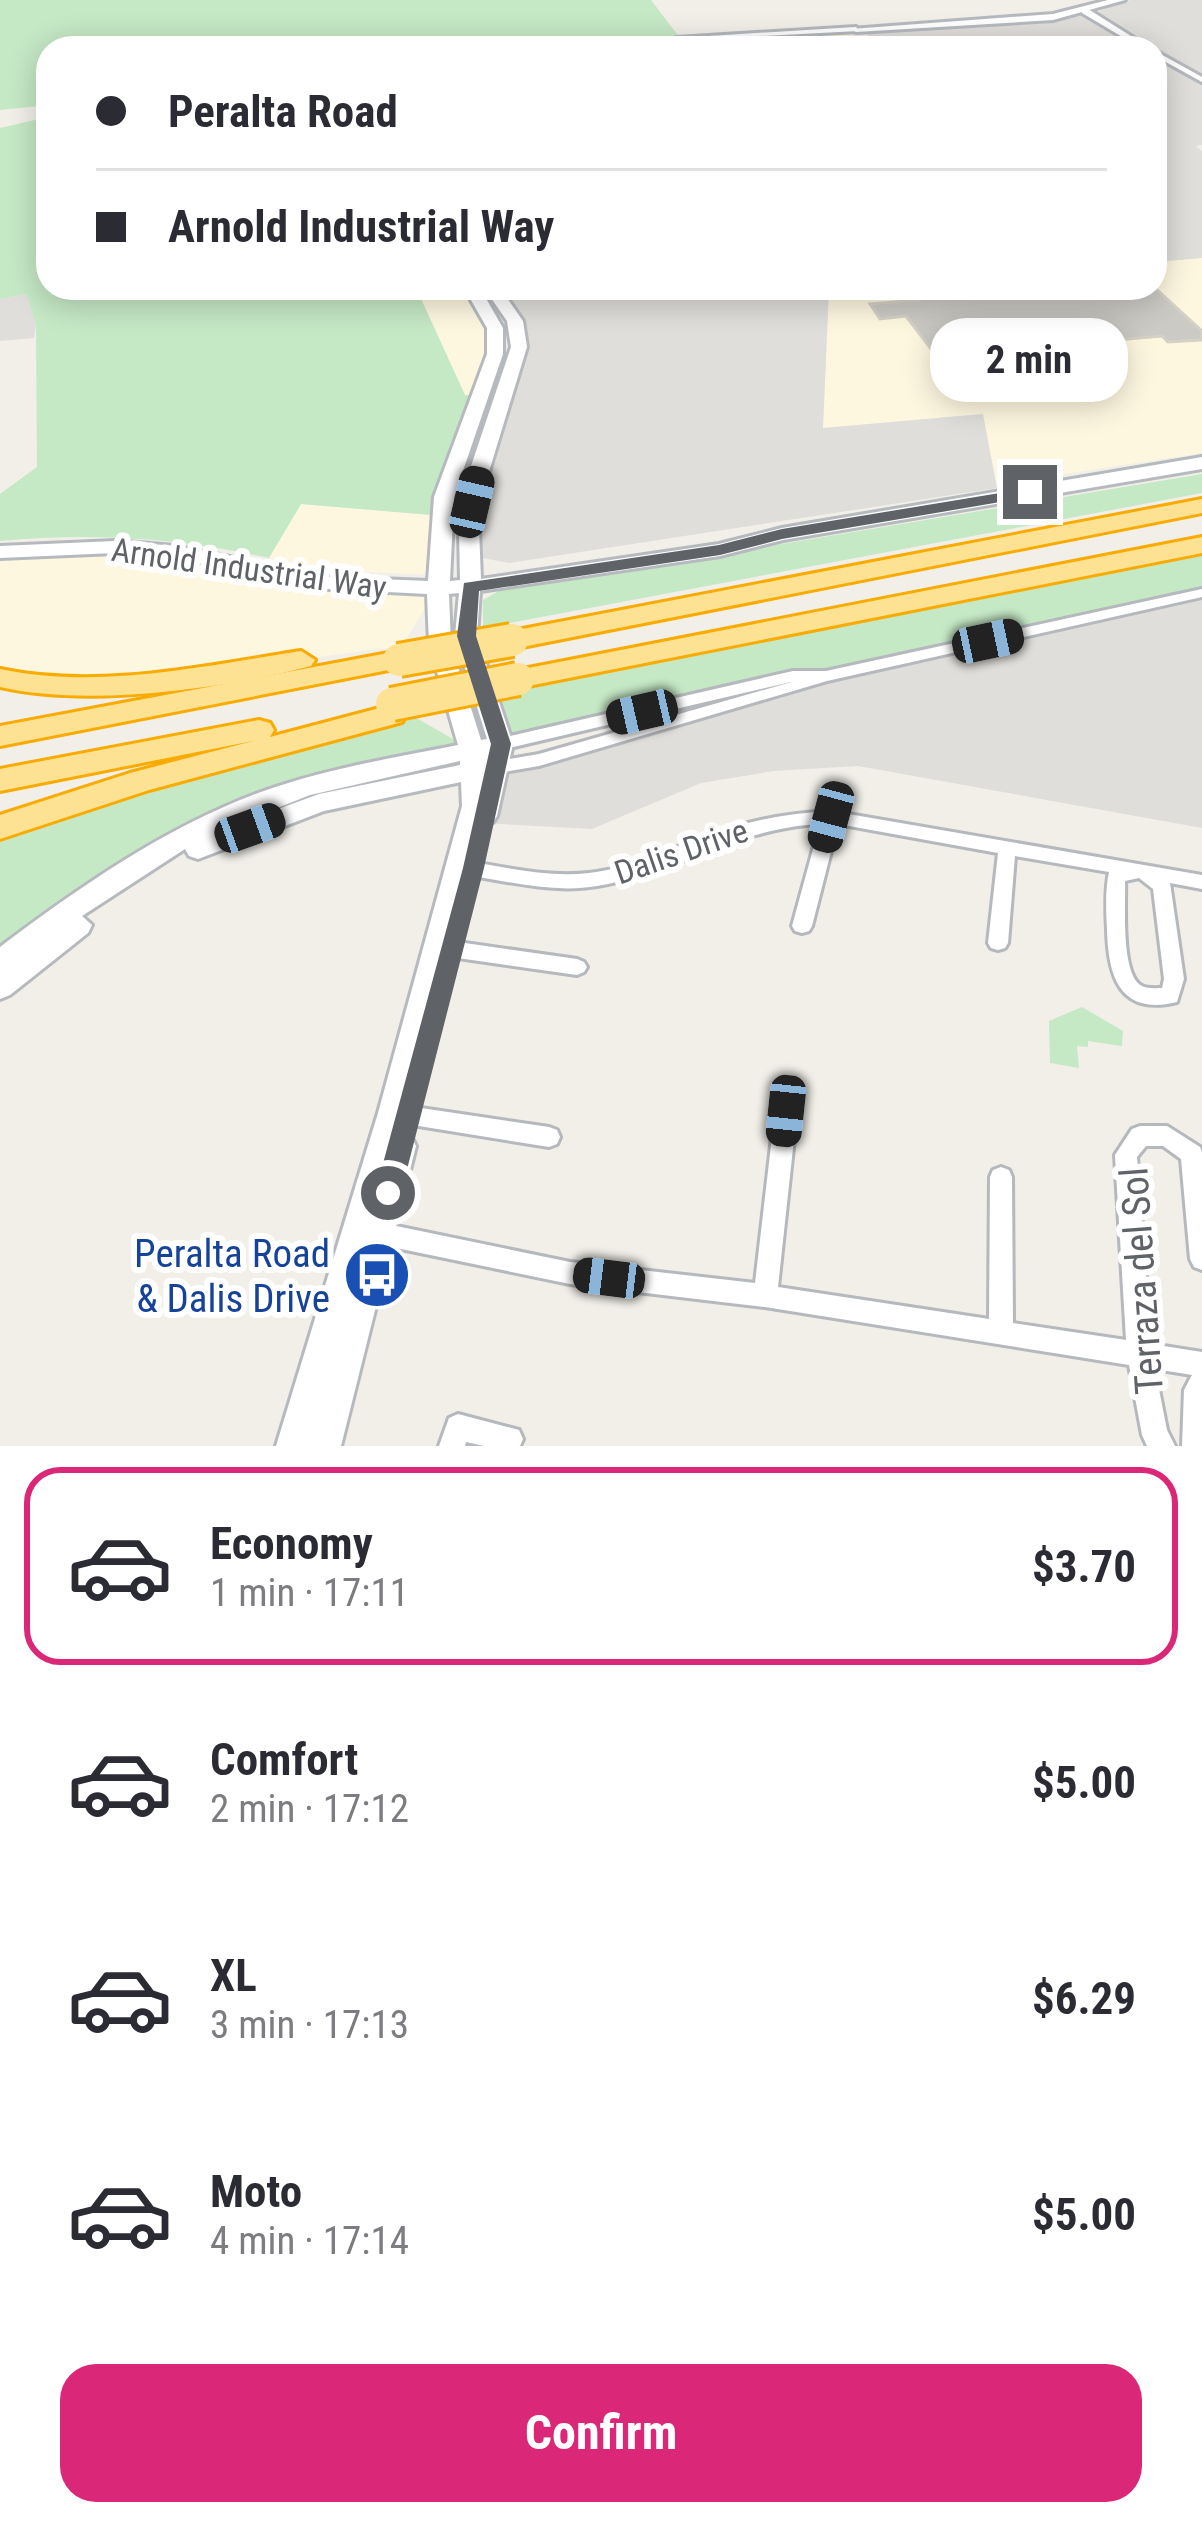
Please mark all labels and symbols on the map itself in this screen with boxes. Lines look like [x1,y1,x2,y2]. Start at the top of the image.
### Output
callout: 2 min [931,318,1129,402]
car [446,463,498,541]
route end [1003,465,1057,519]
street label: Arnold Industrial Way [109,530,389,607]
car [949,616,1027,666]
car [603,686,681,738]
car [804,778,858,856]
car [210,799,290,857]
street label: Dalis Drive [609,811,753,892]
car [764,1073,808,1149]
route start [361,1166,415,1220]
street label: Terraza del Sol [1111,1166,1173,1396]
place label: Peralta Road & Dalis Drive [134,1231,330,1322]
bus stop icon: Peralta Road & Dalis Drive [342,1240,412,1310]
car [571,1256,647,1300]

